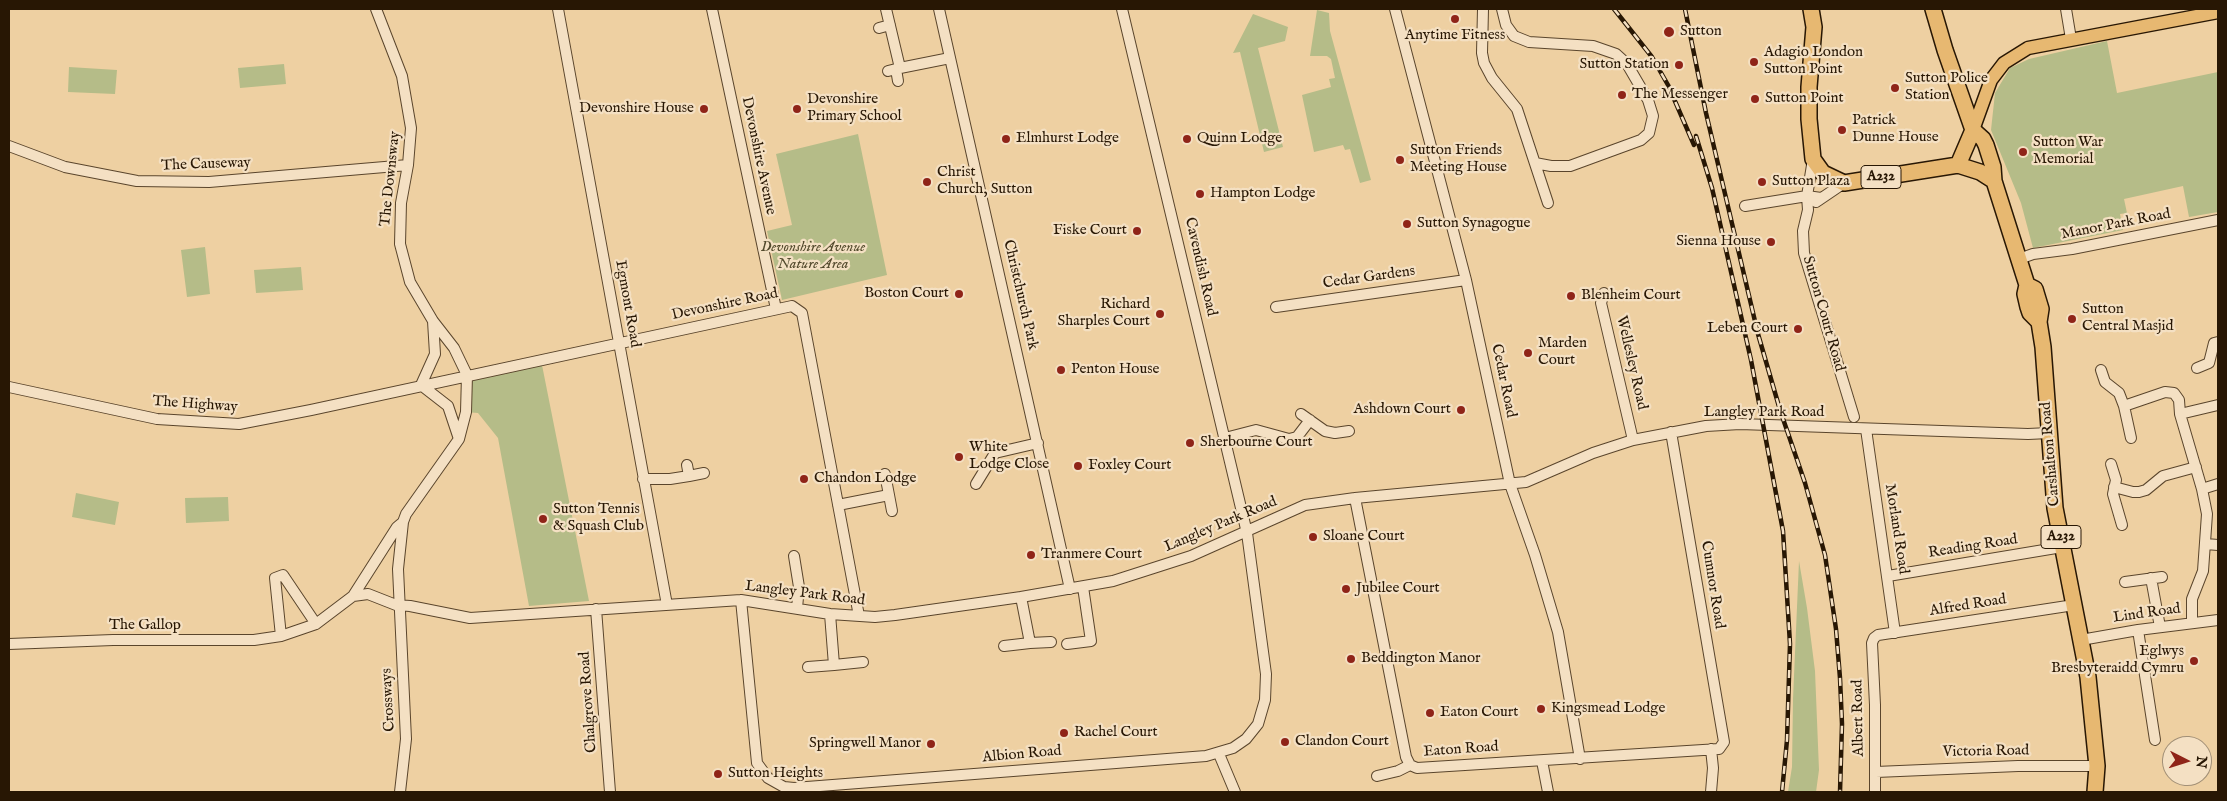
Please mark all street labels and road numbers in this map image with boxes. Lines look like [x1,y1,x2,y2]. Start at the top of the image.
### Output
street label: Devonshire Avenue [737,95,779,217]
street label: The Downsway [377,130,405,228]
street label: The Causeway [161,154,251,176]
road number: A232 [1861,166,1901,188]
street label: Manor Park Road [2060,206,2172,244]
street label: Cavendish Road [1180,216,1220,318]
street label: Christchurch Park [999,238,1041,352]
street label: Sutton Court Road [1798,254,1848,374]
street label: Egmont Road [610,259,644,349]
street label: Cedar Gardens [1322,263,1416,293]
street label: Devonshire Road [670,285,780,325]
street label: Wellesley Road [1611,314,1651,412]
street label: Cedar Road [1486,343,1520,419]
street label: The Highway [152,393,238,417]
street label: Carshalton Road [2037,401,2065,507]
street label: Langley Park Road [1704,404,1824,422]
street label: Morland Road [1880,483,1912,575]
street label: Langley Park Road [1162,493,1280,557]
road number: A232 [2041,526,2081,548]
street label: Reading Road [1927,531,2019,563]
street label: Cumnor Road [1696,540,1728,630]
street label: Langley Park Road [744,578,866,610]
street label: Alfred Road [1928,591,2008,621]
street label: Lind Road [2112,600,2182,628]
street label: The Gallop [109,617,181,635]
street label: Chalgrove Road [576,651,602,753]
street label: Crossways [378,668,400,732]
street label: Albert Road [1849,679,1869,757]
street label: Eaton Road [1423,738,1499,762]
street label: Victoria Road [1943,742,2029,762]
street label: Albion Road [982,743,1062,767]

